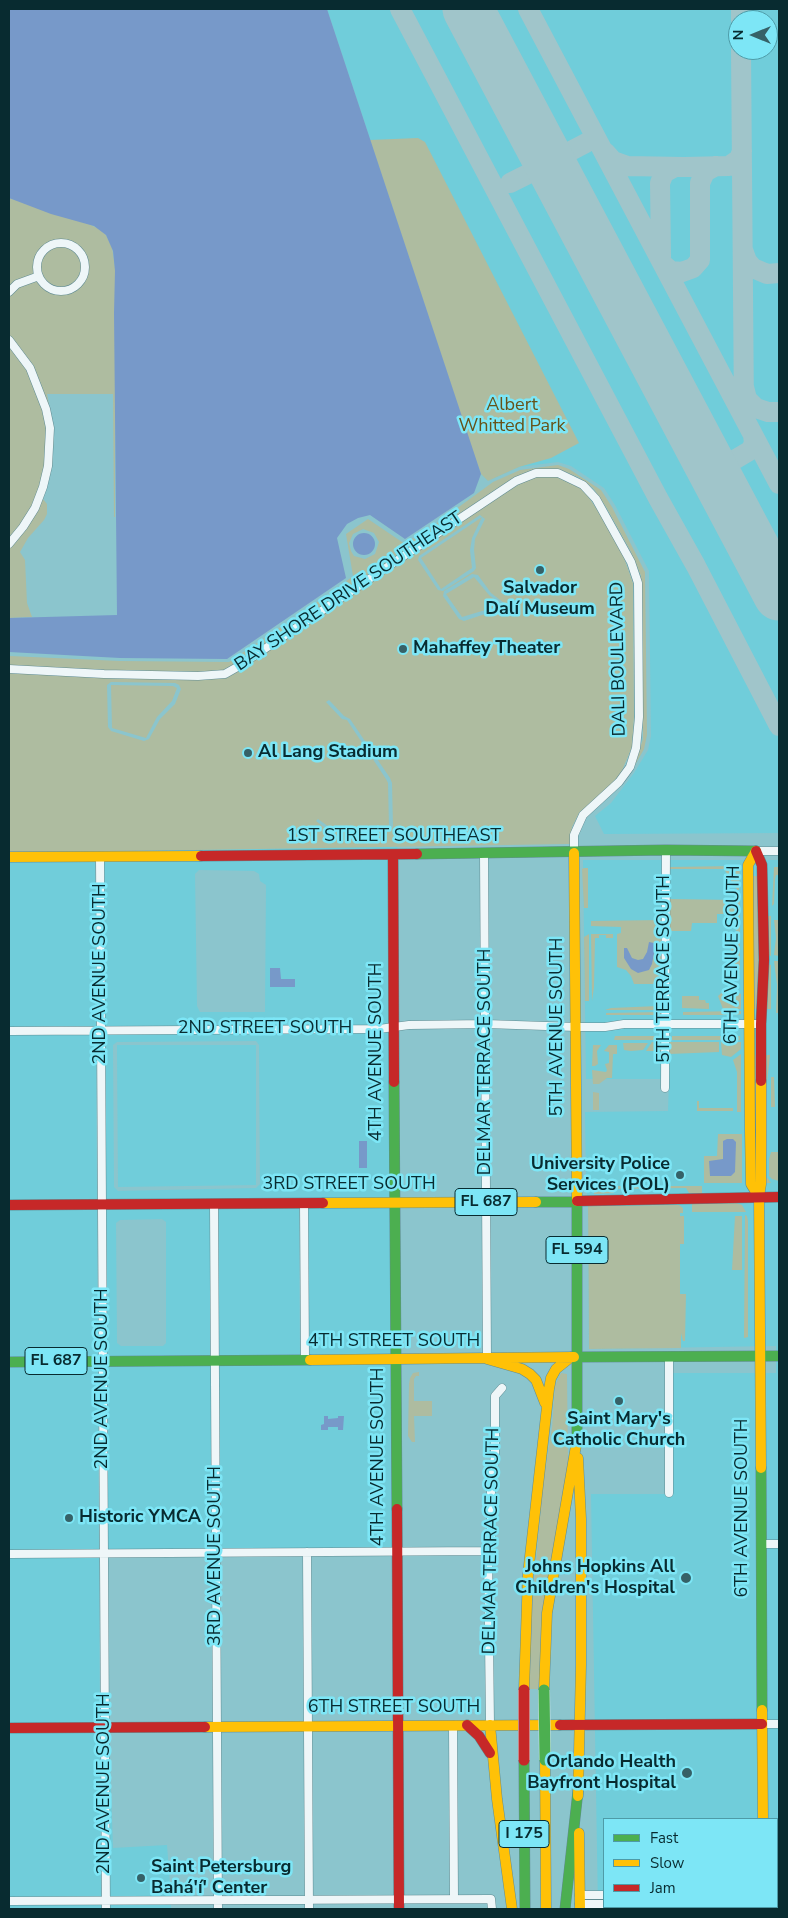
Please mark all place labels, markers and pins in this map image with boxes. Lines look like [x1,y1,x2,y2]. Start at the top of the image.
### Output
marker: Salvador Dalí Museum [534,564,546,576]
place label: Salvador Dalí Museum [485,578,595,620]
place label: Mahaffey Theater [413,638,560,660]
marker: Mahaffey Theater [397,643,409,655]
place label: Al Lang Stadium [258,742,398,764]
marker: Al Lang Stadium [242,747,254,759]
place label: University Police Services (POL) [531,1154,670,1196]
marker: University Police Services (POL) [674,1169,686,1181]
marker: Saint Mary's Catholic Church [613,1395,625,1407]
place label: Saint Mary's Catholic Church [553,1409,685,1452]
place label: Historic YMCA [79,1507,201,1529]
marker: Historic YMCA [63,1512,75,1524]
place label: Johns Hopkins All Children's Hospital [515,1557,675,1600]
marker: Johns Hopkins All Children's Hospital [679,1571,693,1585]
place label: Orlando Health Bayfront Hospital [527,1752,676,1795]
marker: Orlando Health Bayfront Hospital [680,1766,694,1780]
place label: Saint Petersburg Bahá'í' Center [151,1857,291,1900]
marker: Saint Petersburg Bahá'í' Center [135,1872,147,1884]

